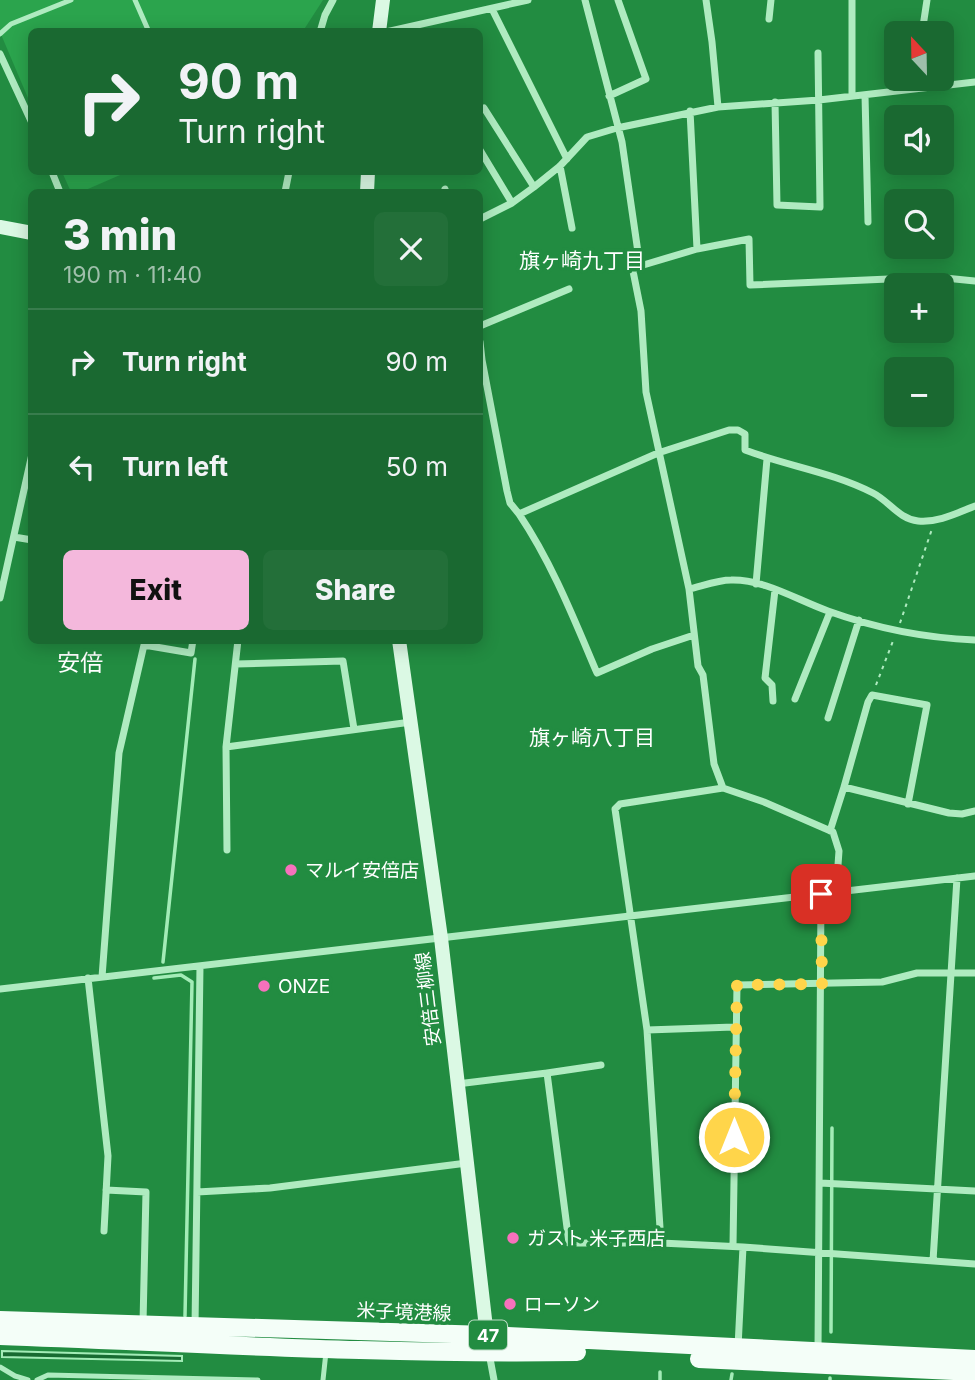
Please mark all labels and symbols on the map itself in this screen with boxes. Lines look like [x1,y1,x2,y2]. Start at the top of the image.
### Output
north arrow [884,21,954,91]
district label: 旗ヶ崎九丁目 [519,248,645,273]
district label: 安倍 [57,649,103,677]
district label: 旗ヶ崎八丁目 [529,725,655,750]
place label: マルイ安倍店 [305,859,419,882]
marker: マルイ安倍店 [283,862,299,878]
pin [791,864,851,924]
street label: 安倍三柳線 [411,950,445,1048]
place label: ONZE [278,975,330,998]
marker: ONZE [256,978,272,994]
position arrow [697,1100,771,1174]
place label: ガスト 米子西店 [527,1227,665,1250]
marker: ガスト 米子西店 [505,1230,521,1246]
place label: ローソン [524,1293,600,1316]
marker: ローソン [502,1296,518,1312]
street label: 米子境港線 [356,1299,452,1325]
road number: 47 [469,1320,507,1350]

